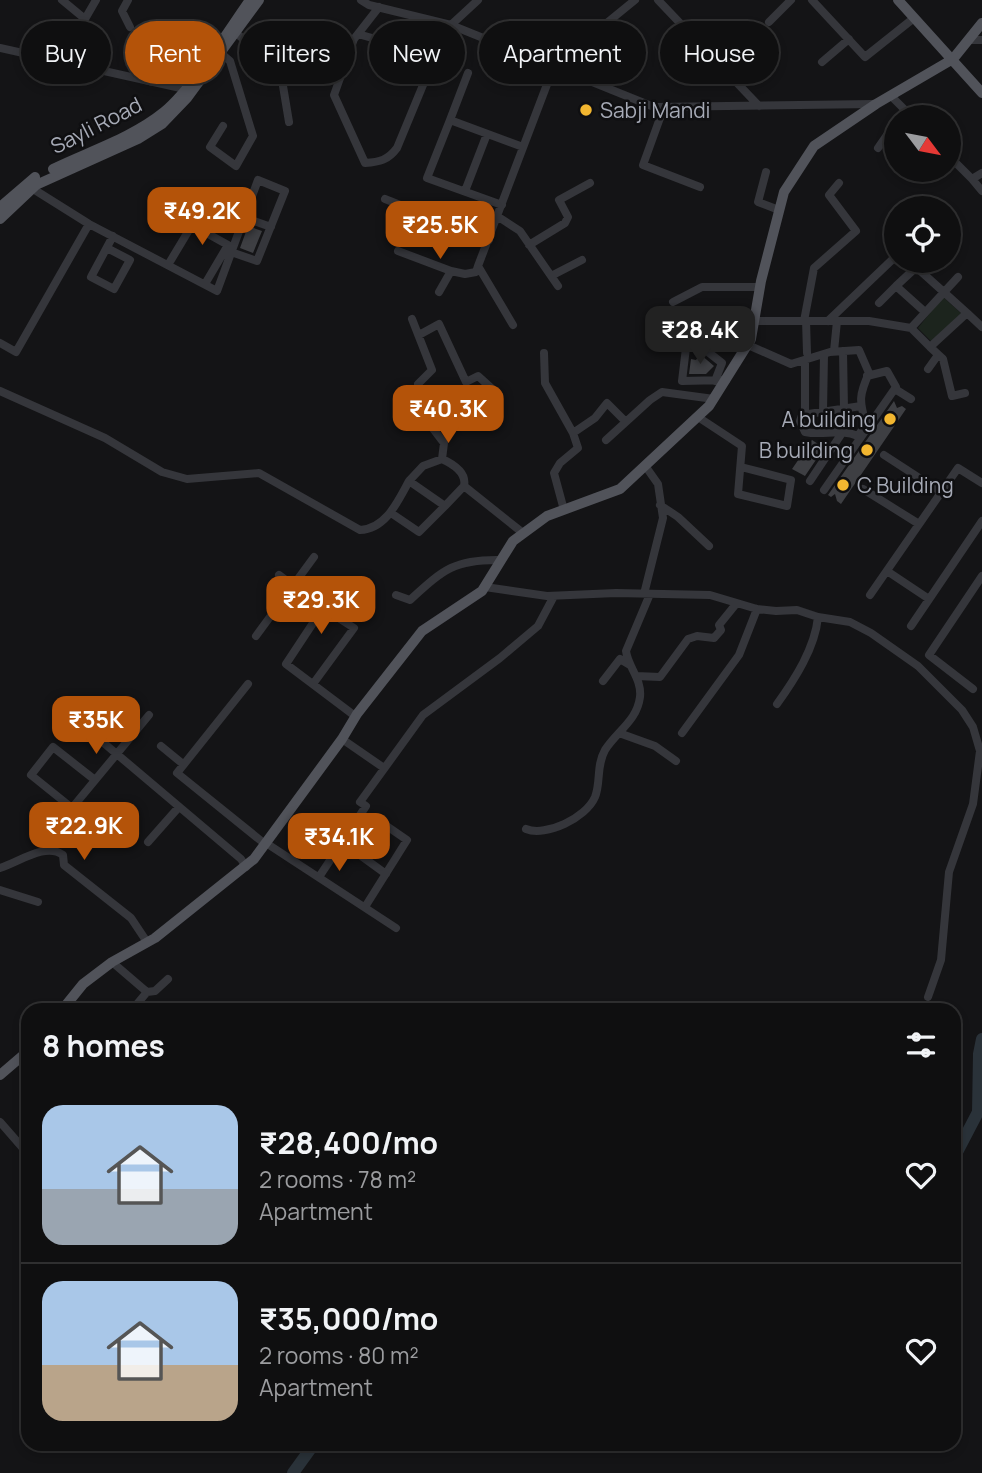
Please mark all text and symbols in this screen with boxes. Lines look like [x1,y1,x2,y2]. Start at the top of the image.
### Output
chip: Buy [21,21,111,84]
chip: Rent [125,21,225,84]
chip: Filters [239,21,355,84]
chip: New [369,21,465,84]
chip: Apartment [479,21,646,84]
chip: House [660,21,779,84]
street label: Sayli Road [46,90,146,160]
place label: Sabji Mandi [600,96,710,124]
marker: Sabji Mandi [578,102,594,118]
north arrow [884,105,961,182]
map controls [884,105,961,273]
pin: ₹49.2K [145,188,259,247]
text: ₹49.2K [163,194,241,226]
button: locate [884,196,961,273]
pin: ₹25.5K [383,202,497,261]
text: ₹25.5K [402,208,478,240]
pin: ₹28.4K [643,306,757,366]
text: ₹28.4K [661,313,739,345]
pin: ₹40.3K [391,386,505,445]
text: ₹40.3K [409,392,487,424]
place label: A building [782,405,876,433]
marker: A building [882,411,898,427]
place label: B building [759,436,853,464]
marker: B building [859,442,875,458]
place label: C Building [857,471,954,499]
marker: C Building [835,477,851,493]
pin: ₹29.3K [264,576,378,636]
text: ₹29.3K [282,583,360,615]
pin: ₹35K [55,696,137,756]
text: ₹35K [68,703,124,735]
pin: ₹22.9K [27,802,141,862]
text: ₹22.9K [45,809,123,841]
pin: ₹34.1K [282,814,396,873]
text: ₹34.1K [304,820,374,852]
text: 8 homes [42,1025,165,1066]
icon: filters [902,1026,940,1064]
text: ₹28,400/mo [259,1122,438,1163]
icon: home [98,1133,182,1217]
icon: heart [902,1156,940,1194]
text: 2 rooms · 78 m² [259,1163,416,1195]
text: Apartment [259,1195,373,1227]
text: ₹35,000/mo [259,1298,438,1339]
icon: home [98,1309,182,1393]
icon: heart [902,1332,940,1370]
text: 2 rooms · 80 m² [259,1339,419,1371]
text: Apartment [259,1371,373,1403]

